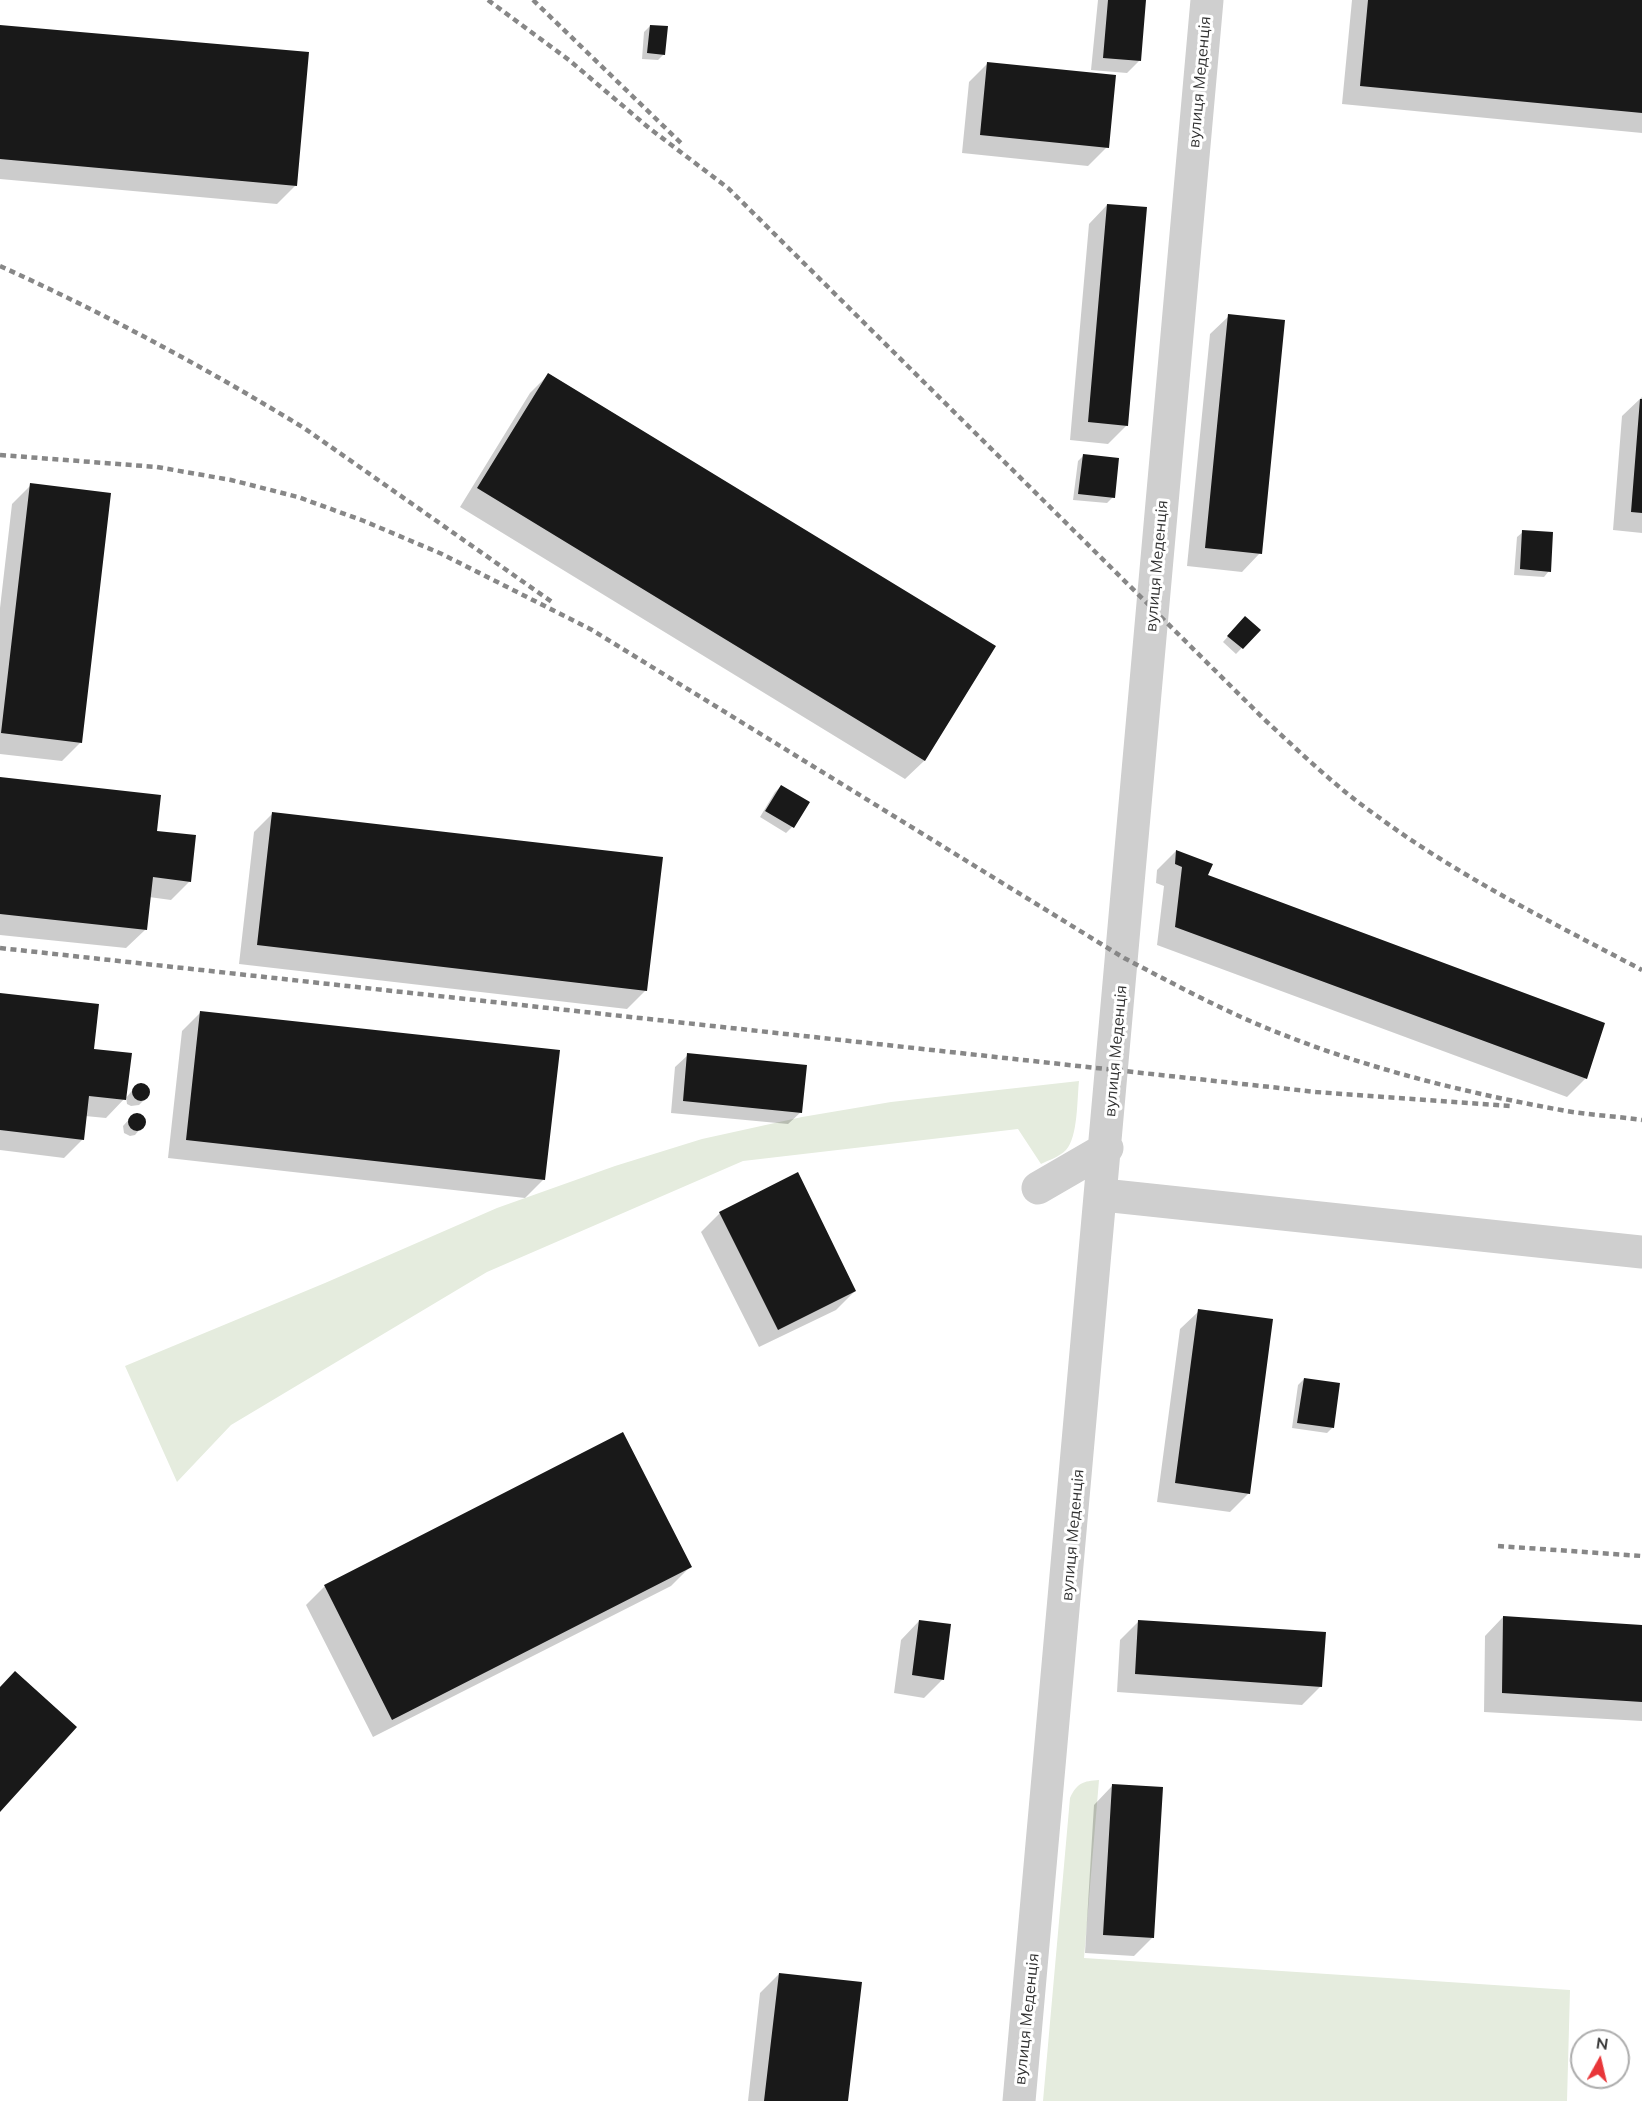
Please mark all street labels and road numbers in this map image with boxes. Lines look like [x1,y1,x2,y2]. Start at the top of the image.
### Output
street label: вулиця Меденція [1185,15,1215,149]
street label: вулиця Меденція [1142,499,1172,633]
street label: вулиця Меденція [1101,984,1131,1118]
street label: вулиця Меденція [1058,1468,1088,1602]
street label: вулиця Меденція [1011,1952,1043,2086]

